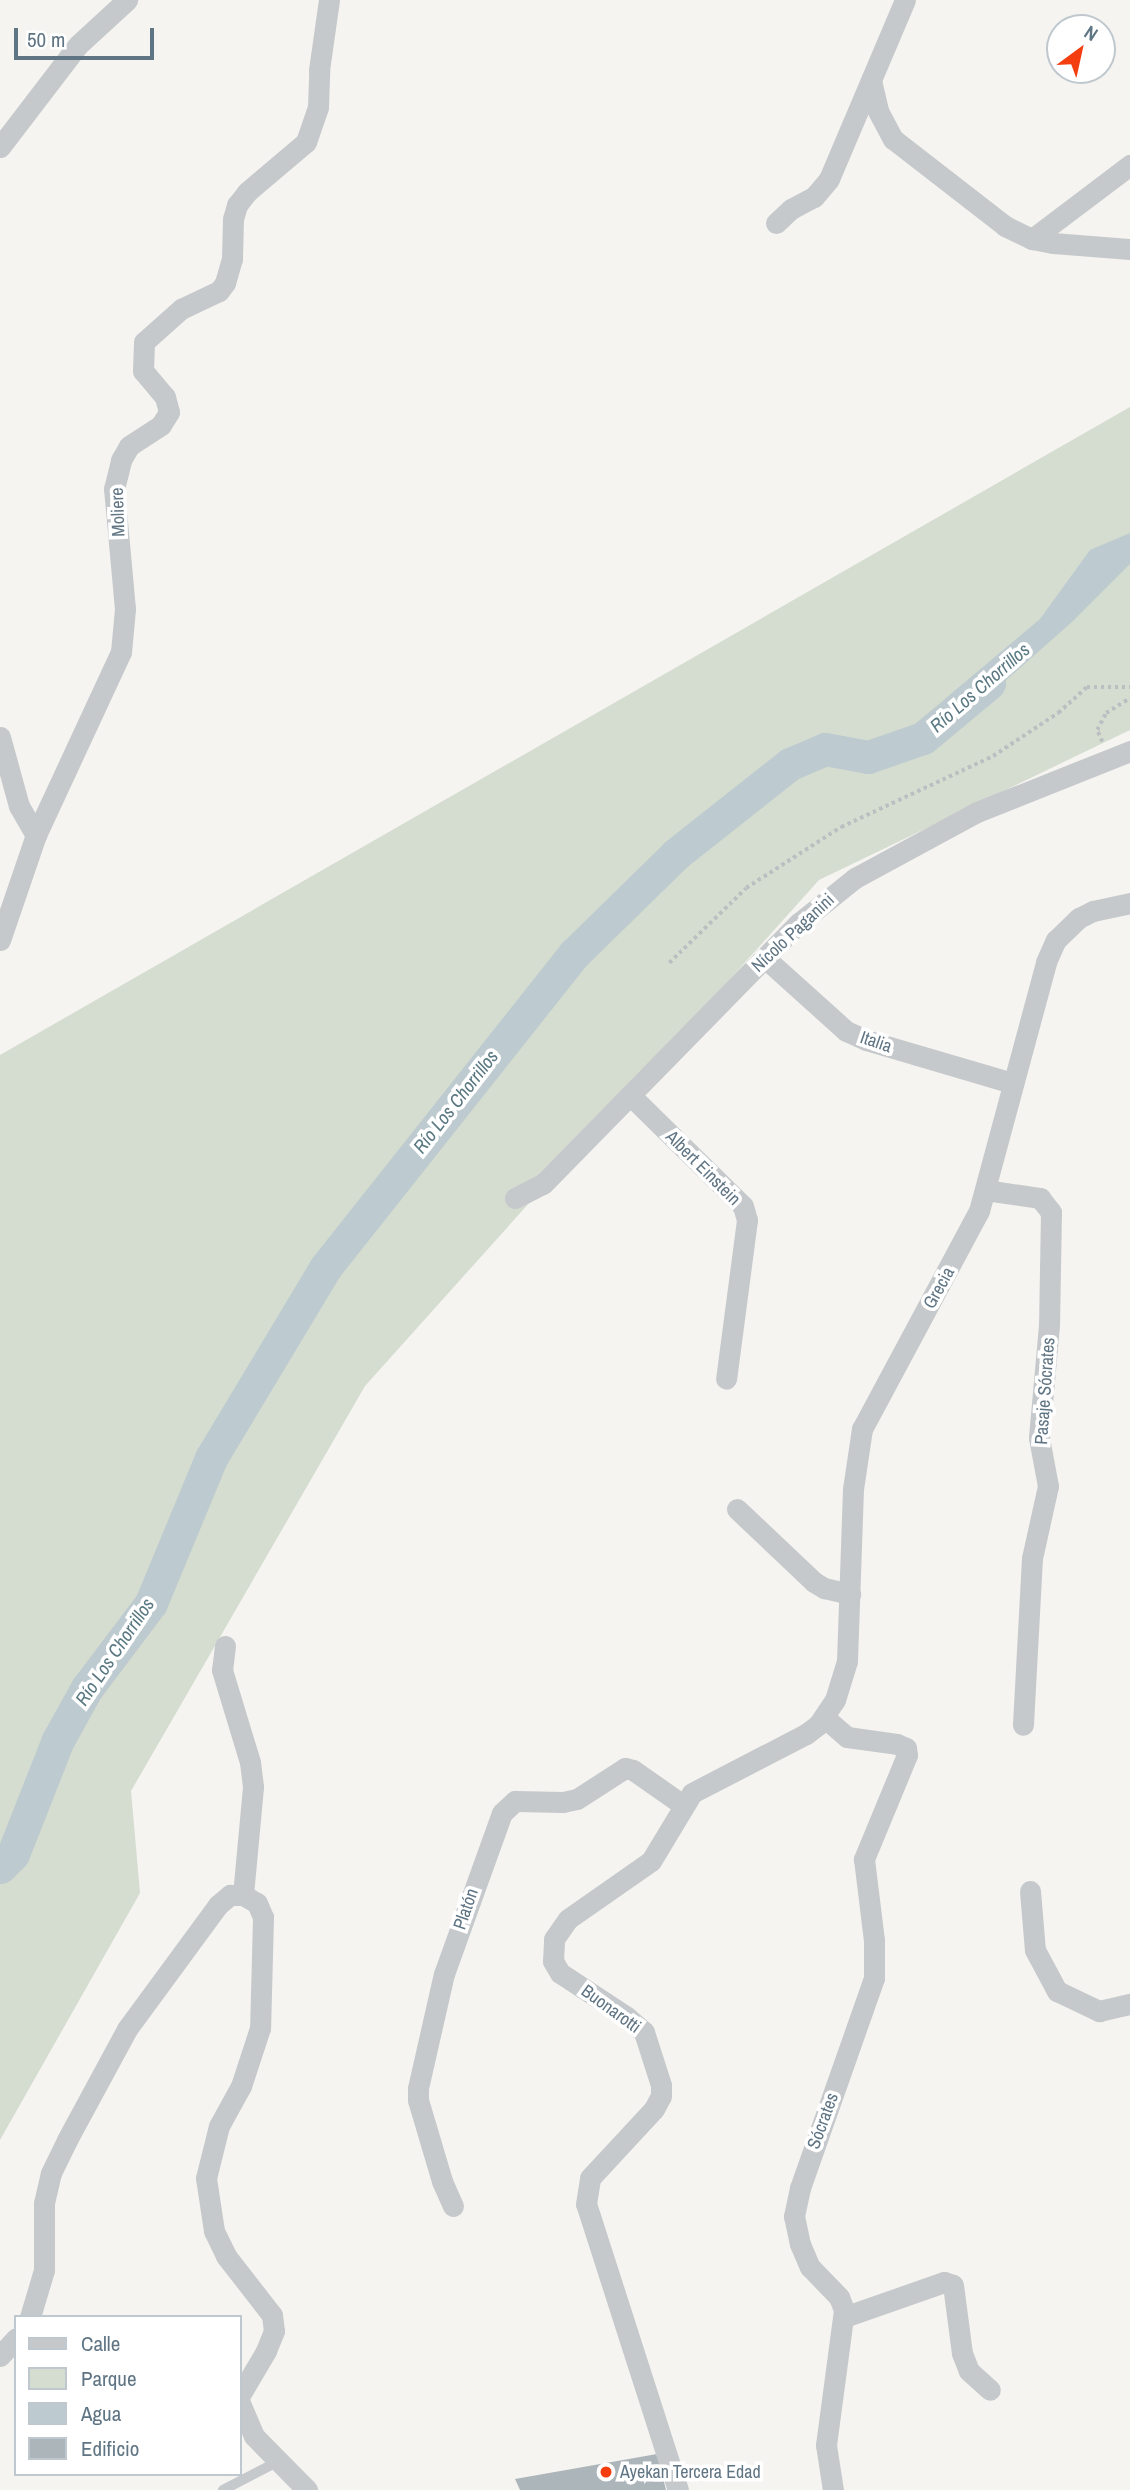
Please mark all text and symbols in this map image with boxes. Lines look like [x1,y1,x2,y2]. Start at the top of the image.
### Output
scale bar [18,14,158,58]
north arrow [1046,14,1116,84]
text: N [1080,19,1103,47]
text: 50 m [27,25,65,54]
street label: Moliere [106,487,130,537]
water label: Río Los Chorrillos [925,638,1035,738]
street label: Nícolo Paganini [747,889,839,977]
street label: Italia [857,1027,895,1057]
water label: Río Los Chorrillos [409,1046,503,1158]
street label: Albert Einstein [661,1126,745,1210]
street label: Grecia [919,1263,959,1313]
street label: Pasaje Sócrates [1030,1337,1060,1445]
water label: Río Los Chorrillos [71,1594,159,1710]
street label: Platón [449,1886,483,1932]
street label: Buonarotti [577,1980,645,2038]
street label: Sócrates [803,2090,843,2152]
legend [14,2315,242,2476]
text: Calle [81,2329,120,2358]
text: Parque [81,2364,137,2393]
text: Agua [81,2399,121,2428]
text: Edificio [81,2434,139,2463]
place label: Ayekan Tercera Edad [620,2461,761,2483]
marker: Ayekan Tercera Edad [598,2464,614,2480]

